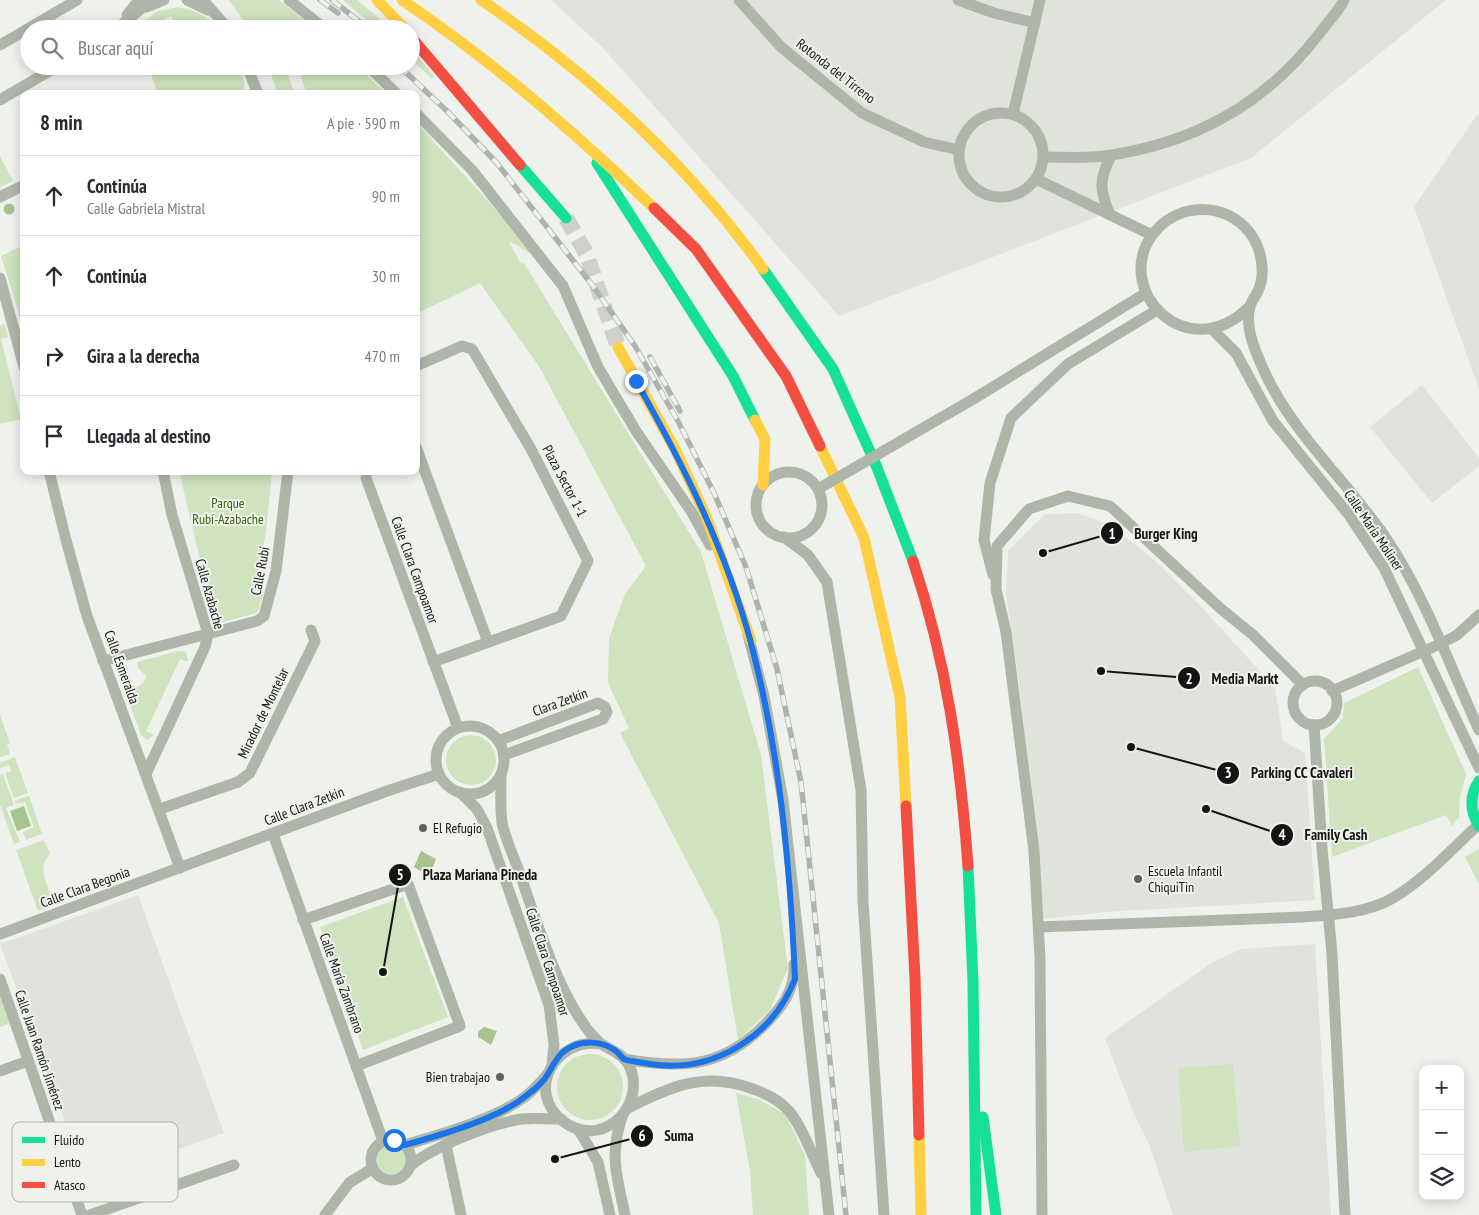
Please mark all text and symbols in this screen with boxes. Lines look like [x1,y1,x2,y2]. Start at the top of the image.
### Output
search box [20,20,420,75]
icon: search [38,34,66,62]
street label: Rotonda del Tirreno [793,35,879,107]
text: Buscar aquí [78,36,153,60]
text: 8 min [40,109,82,136]
text: A pie · 590 m [327,113,400,133]
text: Continúa [87,174,147,198]
icon: ahead [40,182,68,210]
text: 90 m [372,186,400,206]
text: Calle Gabriela Mistral [87,198,205,218]
icon: ahead [40,262,68,290]
text: Continúa [87,264,147,288]
text: 30 m [372,266,400,286]
icon: right [40,342,68,370]
text: Gira a la derecha [87,344,200,368]
text: 470 m [365,346,400,366]
route end [625,370,648,393]
icon: arrive [40,422,68,450]
text: Llegada al destino [87,424,211,448]
street label: Plaza Sector 1-1 [539,442,591,520]
street label: Calle María Moliner [1340,486,1408,574]
park label: Parque Rubí-Azabache [192,494,264,528]
street label: Calle Clara Campoamor [387,514,443,626]
callout: Burger King [1100,518,1208,548]
text: 1 [1108,524,1116,543]
text: Burger King [1134,524,1198,543]
street label: Calle Rubí [246,545,274,597]
street label: Calle Azabache [191,557,229,631]
street label: Calle Esmeralda [100,628,144,706]
callout: Media Markt [1177,663,1288,693]
street label: Mirador de Montelar [233,665,293,761]
text: 2 [1185,669,1193,688]
text: Media Markt [1212,669,1279,688]
street label: Clara Zetkin [530,684,590,720]
callout: Parking CC Cavaleri [1215,758,1363,788]
text: 3 [1224,763,1232,782]
text: Parking CC Cavaleri [1251,763,1353,782]
street label: Calle Clara Zetkin [261,782,347,830]
place label: El Refugio [433,819,482,837]
callout: Family Cash [1269,820,1378,850]
marker: El Refugio [417,822,429,834]
text: 4 [1278,825,1286,844]
text: Family Cash [1305,825,1368,844]
callout: Plaza Mariana Pineda [387,860,547,890]
street label: Calle Clara Begonia [38,862,132,912]
place label: Escuela Infantil ChiquiTin [1148,862,1223,896]
text: 5 [396,865,404,884]
text: Plaza Mariana Pineda [423,865,537,884]
marker: Escuela Infantil ChiquiTin [1132,873,1144,885]
street label: Calle Clara Campoamor [522,906,574,1018]
street label: Calle María Zambrano [316,930,368,1036]
street label: Calle Juan Ramón Jiménez [11,987,69,1113]
map controls [1419,1065,1464,1200]
button: + [1419,1065,1464,1110]
place label: Bien trabajao [426,1068,490,1086]
marker: Bien trabajao [494,1071,506,1083]
button: − [1419,1110,1464,1155]
callout: Suma [629,1121,704,1151]
legend [12,1122,178,1202]
text: 6 [638,1126,646,1145]
text: Suma [664,1126,694,1145]
route start [383,1129,406,1152]
text: Fluido [54,1131,84,1149]
text: Lento [54,1153,81,1171]
button: layers [1419,1155,1464,1200]
text: Atasco [54,1176,85,1194]

